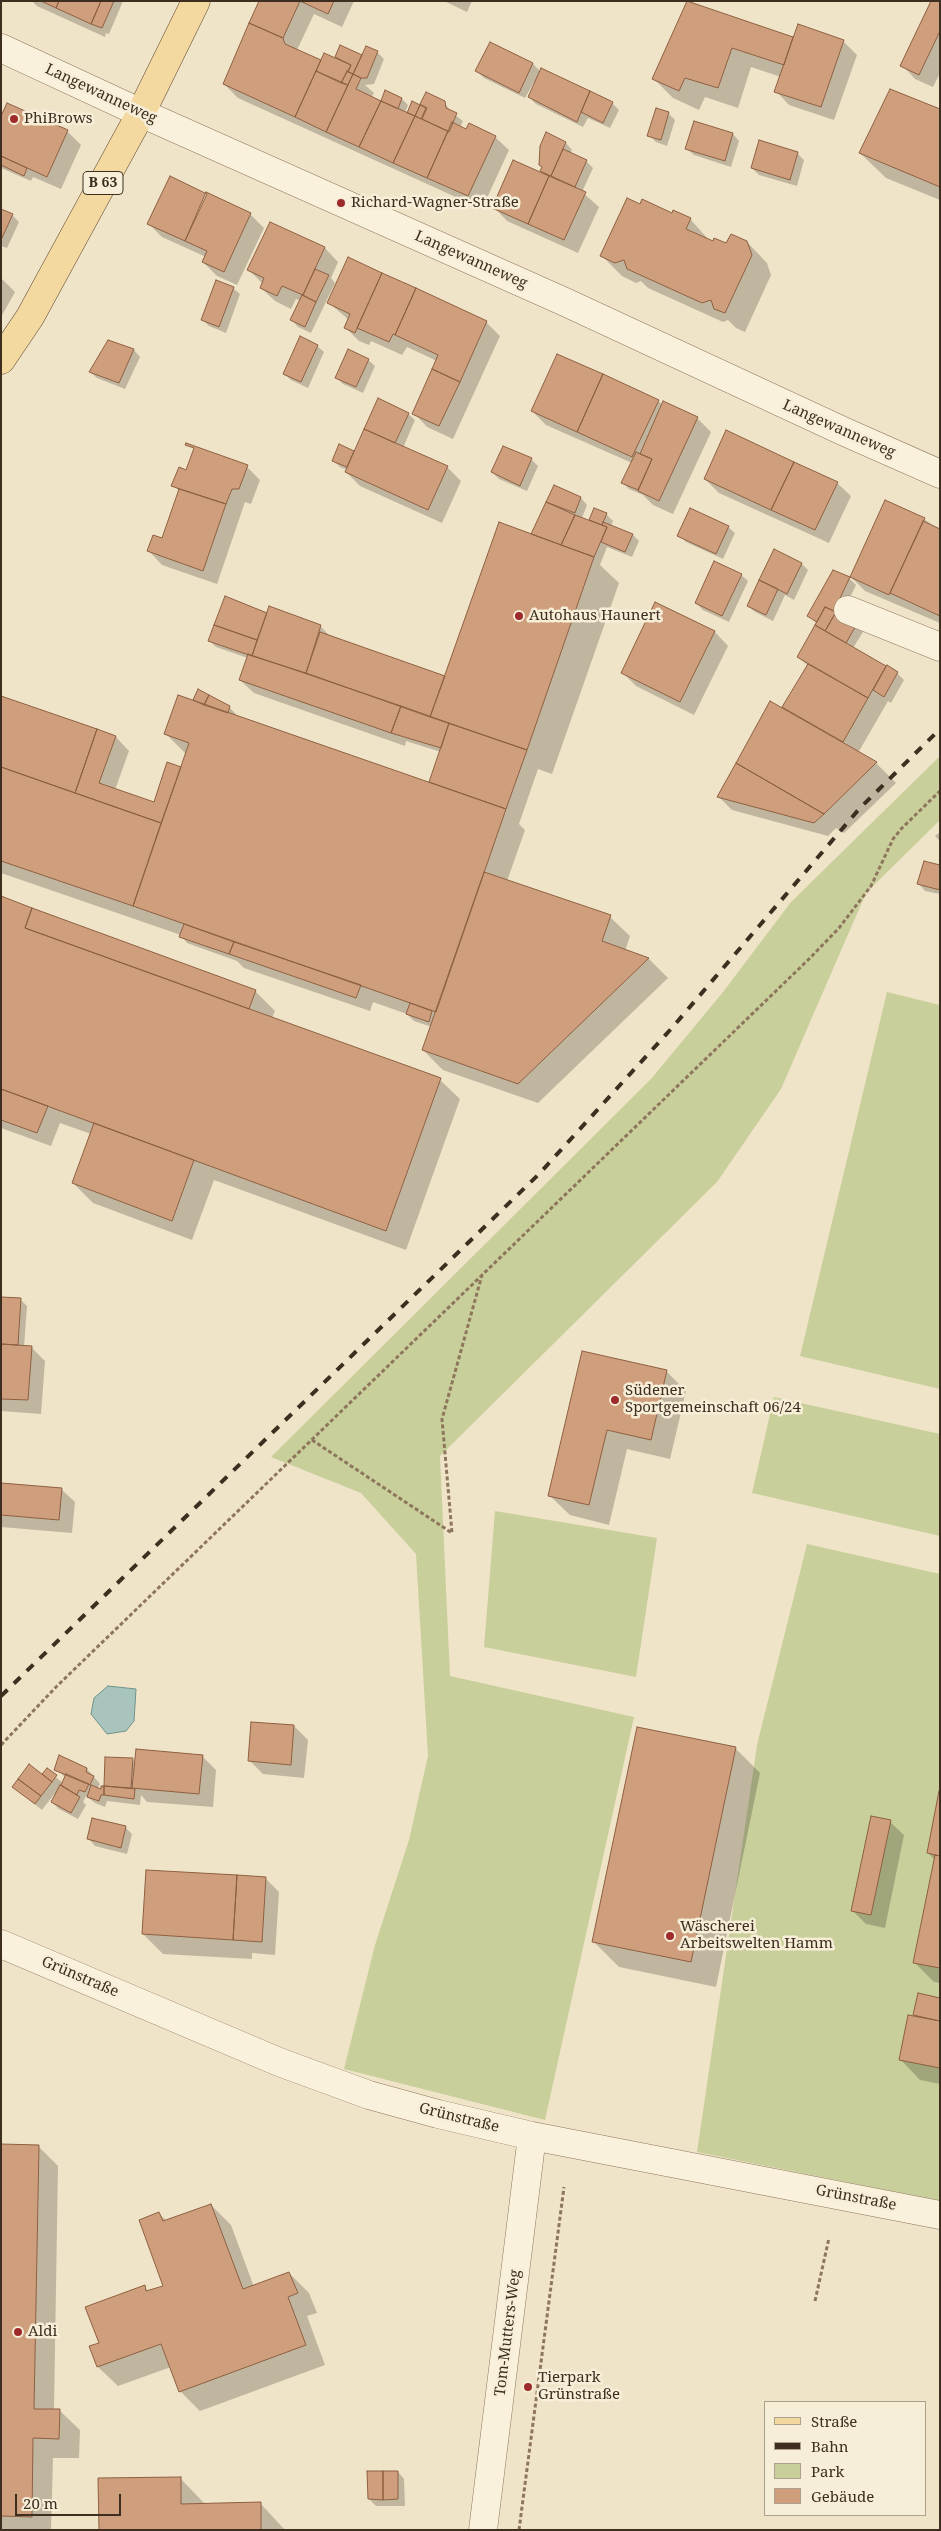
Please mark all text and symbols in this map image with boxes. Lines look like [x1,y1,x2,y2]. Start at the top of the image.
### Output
street label: Langewanneweg [42,60,160,128]
place label: PhiBrows [24,110,93,128]
marker: PhiBrows [8,113,20,125]
road number: B 63 [83,172,123,194]
place label: Richard-Wagner-Straße [351,194,519,212]
marker: Richard-Wagner-Straße [335,197,347,209]
street label: Langewanneweg [412,227,530,293]
street label: Langewanneweg [780,396,898,462]
place label: Autohaus Haunert [529,607,661,625]
marker: Autohaus Haunert [513,610,525,622]
place label: Südener Sportgemeinschaft 06/24 [625,1382,801,1417]
marker: Südener Sportgemeinschaft 06/24 [609,1394,621,1406]
place label: Wäscherei Arbeitswelten Hamm [680,1918,833,1953]
marker: Wäscherei Arbeitswelten Hamm [664,1930,676,1942]
street label: Grünstraße [39,1953,121,2001]
street label: Grünstraße [417,2099,501,2137]
street label: Grünstraße [814,2181,898,2215]
street label: Tom-Mutters-Weg [491,2269,525,2397]
place label: Aldi [28,2323,57,2341]
marker: Aldi [12,2326,24,2338]
place label: Tierpark Grünstraße [538,2369,620,2404]
marker: Tierpark Grünstraße [522,2381,534,2393]
legend [764,2401,926,2516]
text: Straße [811,2411,857,2431]
text: Bahn [811,2436,848,2456]
text: Park [811,2461,844,2481]
scale bar [18,2484,124,2516]
text: Gebäude [811,2486,874,2506]
text: 20 m [23,2493,58,2513]

